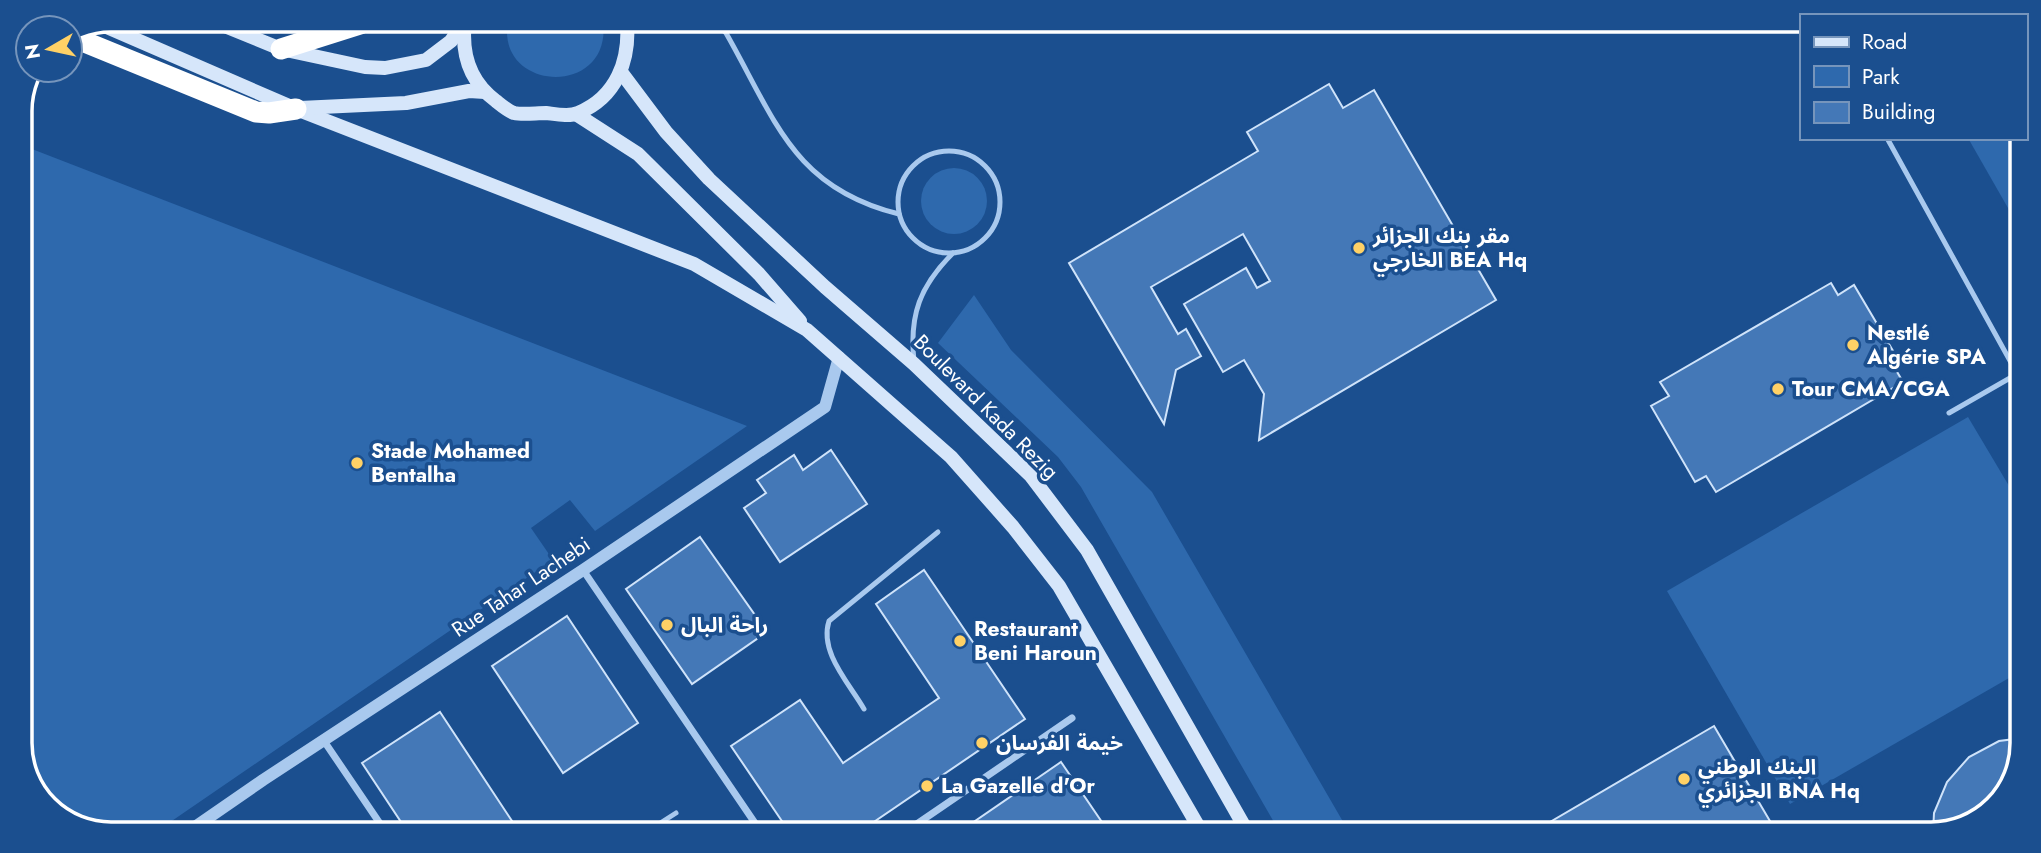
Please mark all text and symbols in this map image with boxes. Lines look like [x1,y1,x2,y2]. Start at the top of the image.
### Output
north arrow [14,14,84,84]
legend [1800,14,2027,140]
text: Road [1862,27,1907,57]
text: N [18,42,47,61]
text: Park [1862,62,1900,92]
text: Building [1862,97,1935,127]
place label: مقر بنك الجزائر الخارجي BEA Hq [1372,221,1527,277]
marker: مقر بنك الجزائر الخارجي BEA Hq [1351,240,1367,256]
place label: Nestlé Algérie SPA [1866,318,1986,372]
street label: Boulevard Kada Rezig [907,328,1065,486]
marker: Nestlé Algérie SPA [1845,337,1861,353]
place label: Tour CMA/CGA [1792,374,1950,404]
marker: Tour CMA/CGA [1770,381,1786,397]
place label: Stade Mohamed Bentalha [371,436,530,490]
marker: Stade Mohamed Bentalha [349,455,365,471]
street label: Rue Tahar Lachebi [446,530,596,644]
place label: راحة البال [681,610,768,640]
place label: Restaurant Beni Haroun [974,614,1097,668]
marker: راحة البال [659,617,675,633]
marker: Restaurant Beni Haroun [952,633,968,649]
place label: خيمة الفرسان [996,728,1123,758]
marker: خيمة الفرسان [974,735,990,751]
place label: البنك الوطني الجزائري BNA Hq [1698,752,1860,808]
place label: La Gazelle d'Or [941,771,1095,801]
marker: البنك الوطني الجزائري BNA Hq [1676,771,1692,787]
marker: La Gazelle d'Or [919,778,935,794]

